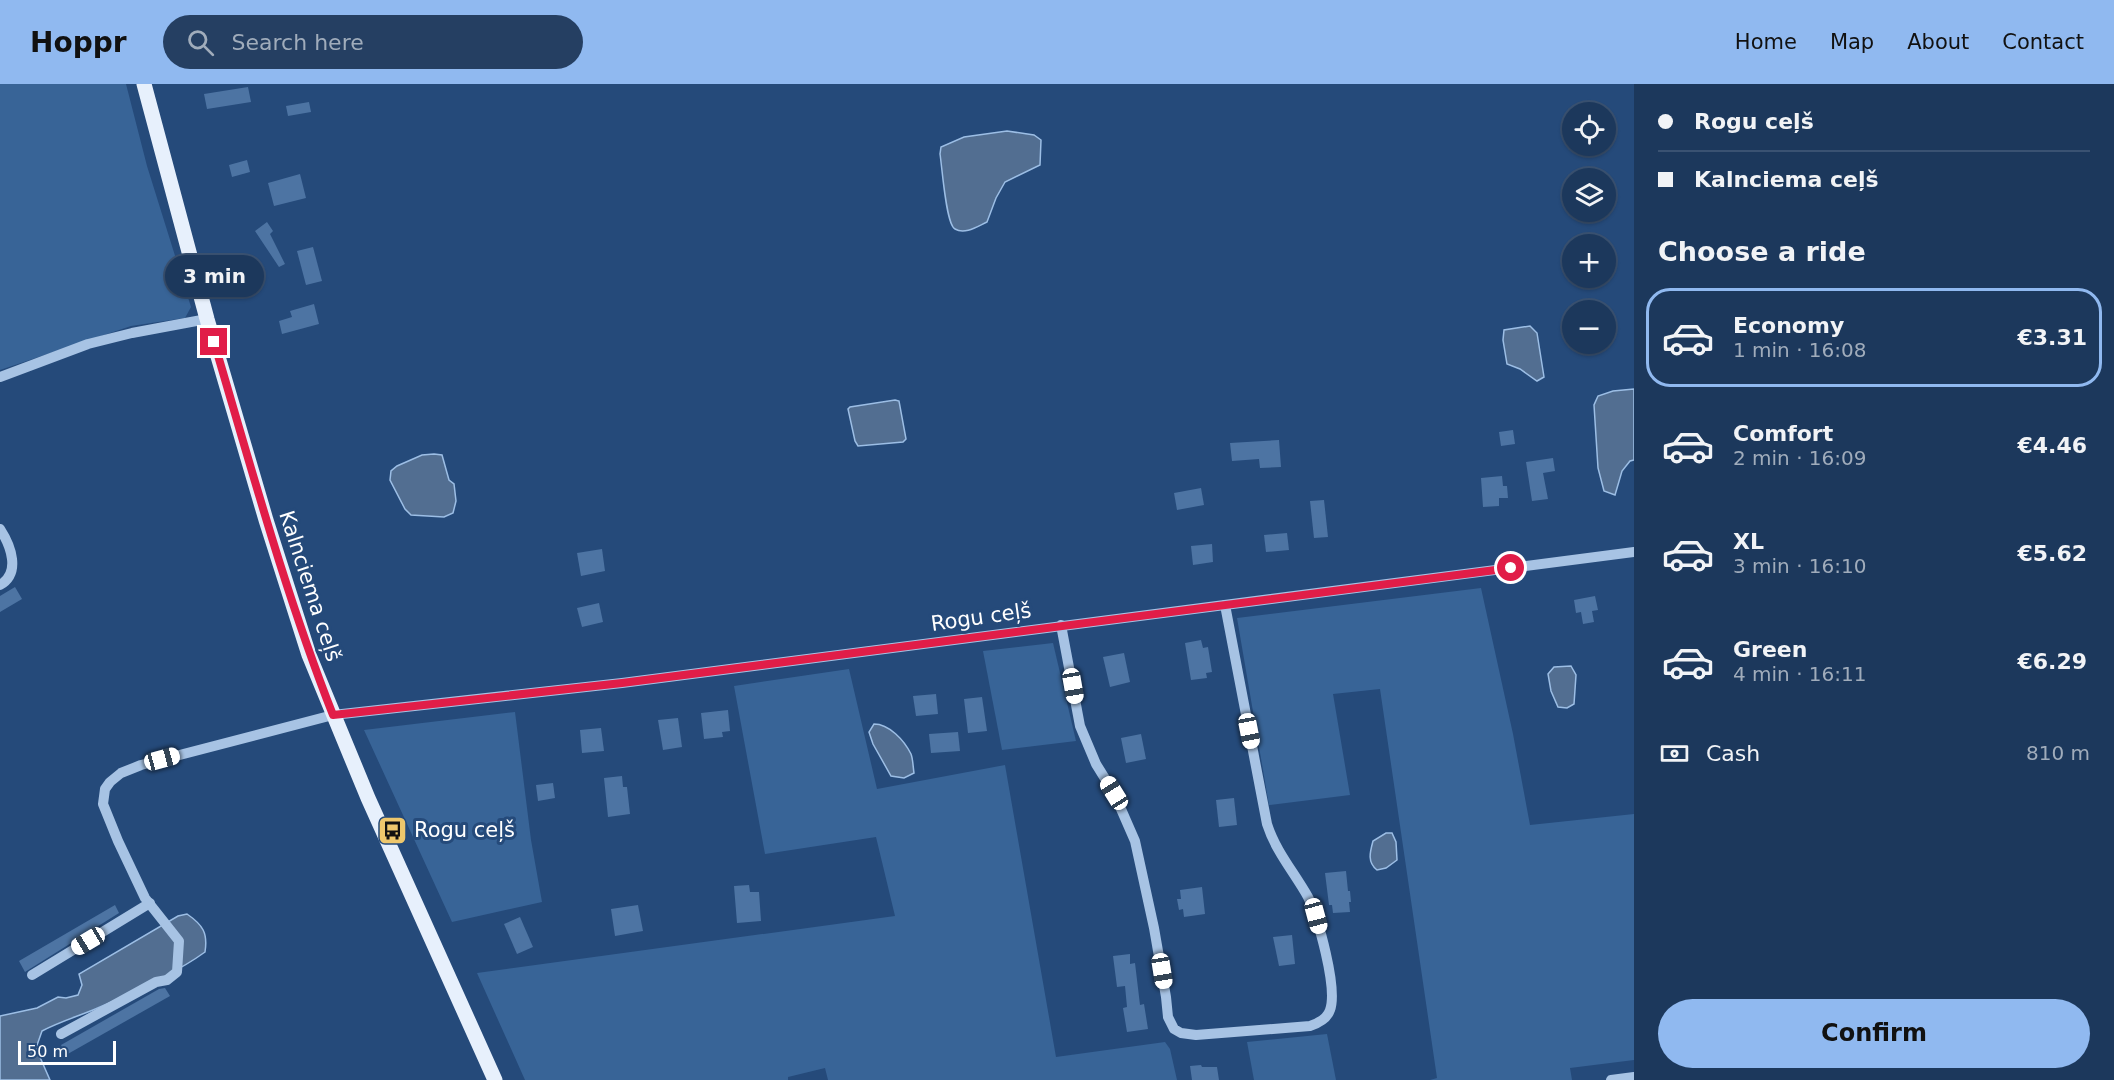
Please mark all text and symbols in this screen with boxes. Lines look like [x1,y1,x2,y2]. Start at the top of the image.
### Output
search box [163,15,583,69]
text: Hoppr [30,26,127,59]
icon: search [184,26,217,59]
text: Search here [232,30,364,55]
text: Home [1735,30,1797,54]
text: Map [1830,30,1874,54]
text: About [1907,30,1969,54]
text: Contact [2002,30,2084,54]
map controls [1562,102,1616,354]
button: locate [1562,102,1616,156]
text: Rogu ceļš [1694,109,1814,134]
text: Kalnciema ceļš [1694,167,1879,192]
button: layers [1562,168,1616,222]
button: + [1562,234,1616,288]
text: Choose a ride [1658,236,1866,267]
callout: 3 min [164,255,264,297]
text: 3 min [183,264,246,288]
button: − [1562,300,1616,354]
icon: car [1661,311,1715,365]
text: Economy [1733,313,1844,338]
text: €3.31 [2017,325,2087,350]
route end [200,328,227,355]
text: 1 min · 16:08 [1733,338,1867,362]
icon: car [1661,419,1715,473]
text: Comfort [1733,421,1833,446]
text: €4.46 [2017,433,2087,458]
text: 2 min · 16:09 [1733,446,1867,470]
street label: Kalnciema ceļš [274,508,346,664]
icon: car [1661,527,1715,581]
text: XL [1733,529,1764,554]
text: €5.62 [2017,541,2087,566]
route start [1497,554,1524,581]
text: 3 min · 16:10 [1733,554,1867,578]
street label: Rogu ceļš [929,598,1033,636]
icon: car [1661,635,1715,689]
text: Green [1733,637,1807,662]
text: €6.29 [2017,649,2087,674]
text: 4 min · 16:11 [1733,662,1867,686]
car [1061,667,1085,705]
car [1237,712,1261,750]
icon: cash [1658,737,1691,770]
text: Cash [1706,741,1760,766]
text: 810 m [2026,741,2090,765]
car [142,746,182,772]
car [1097,773,1131,813]
bus stop icon: Rogu ceļš [377,814,409,846]
place label: Rogu ceļš [414,818,515,842]
car [1303,896,1329,936]
car [68,924,108,958]
car [1150,952,1174,990]
button: Confirm [1658,999,2090,1068]
scale bar [18,1038,116,1066]
text: 50 m [27,1042,68,1061]

